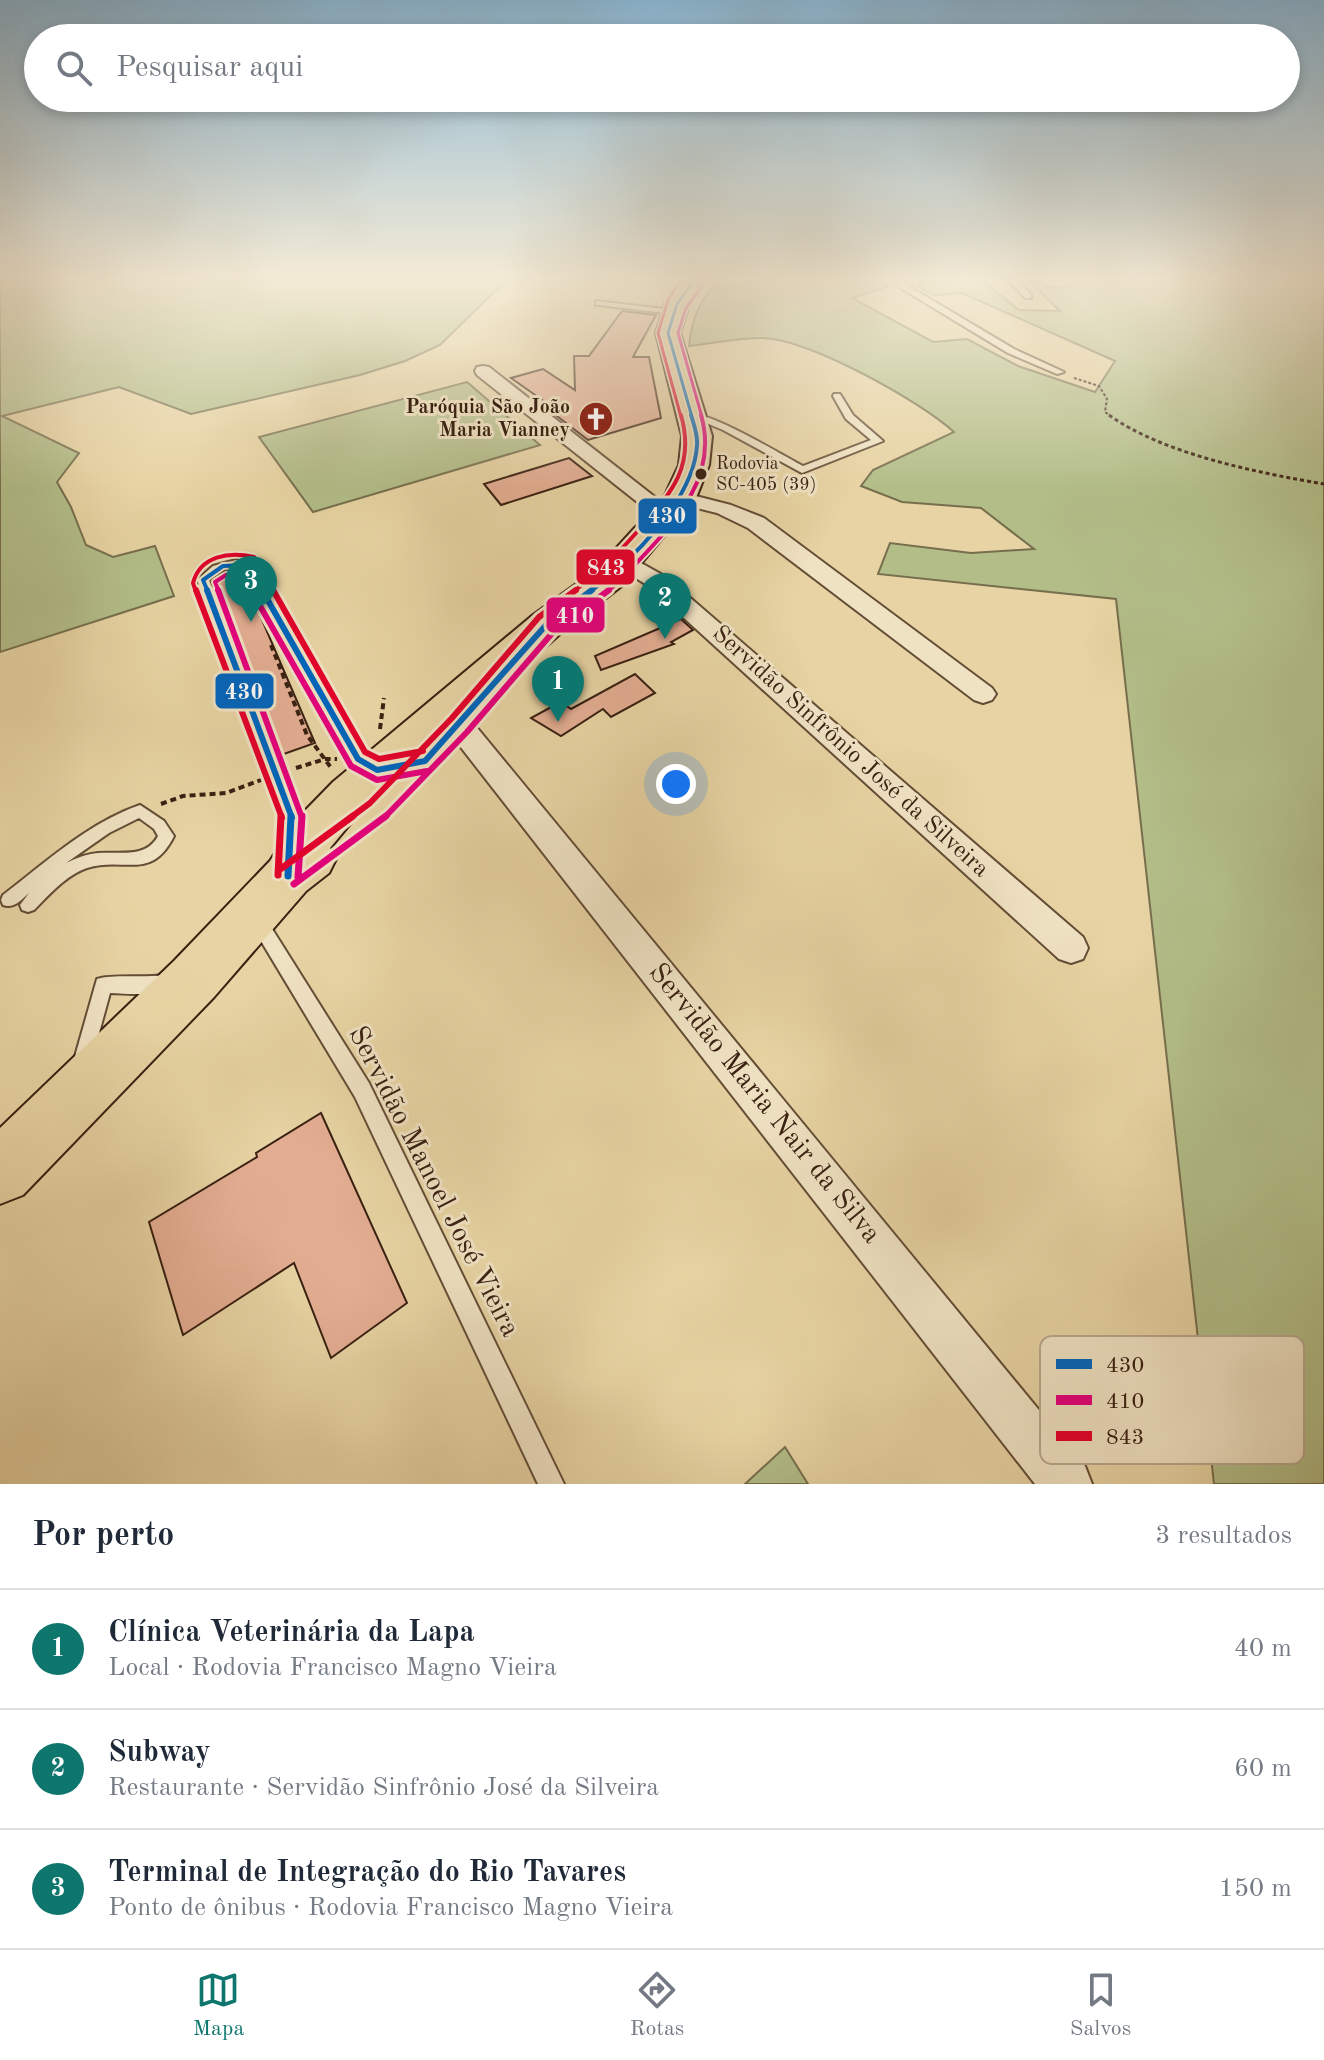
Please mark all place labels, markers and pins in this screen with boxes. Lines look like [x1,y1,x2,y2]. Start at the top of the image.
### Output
place label: Paróquia São João Maria Vianney [405,398,570,441]
church icon: Paróquia São João Maria Vianney [577,400,615,438]
place label: Rodovia SC-405 (39) [716,455,816,494]
marker: Rodovia SC-405 (39) [693,466,709,482]
pin: 3 [225,556,277,622]
pin: 2 [639,573,691,639]
pin: 1 [532,656,584,722]

